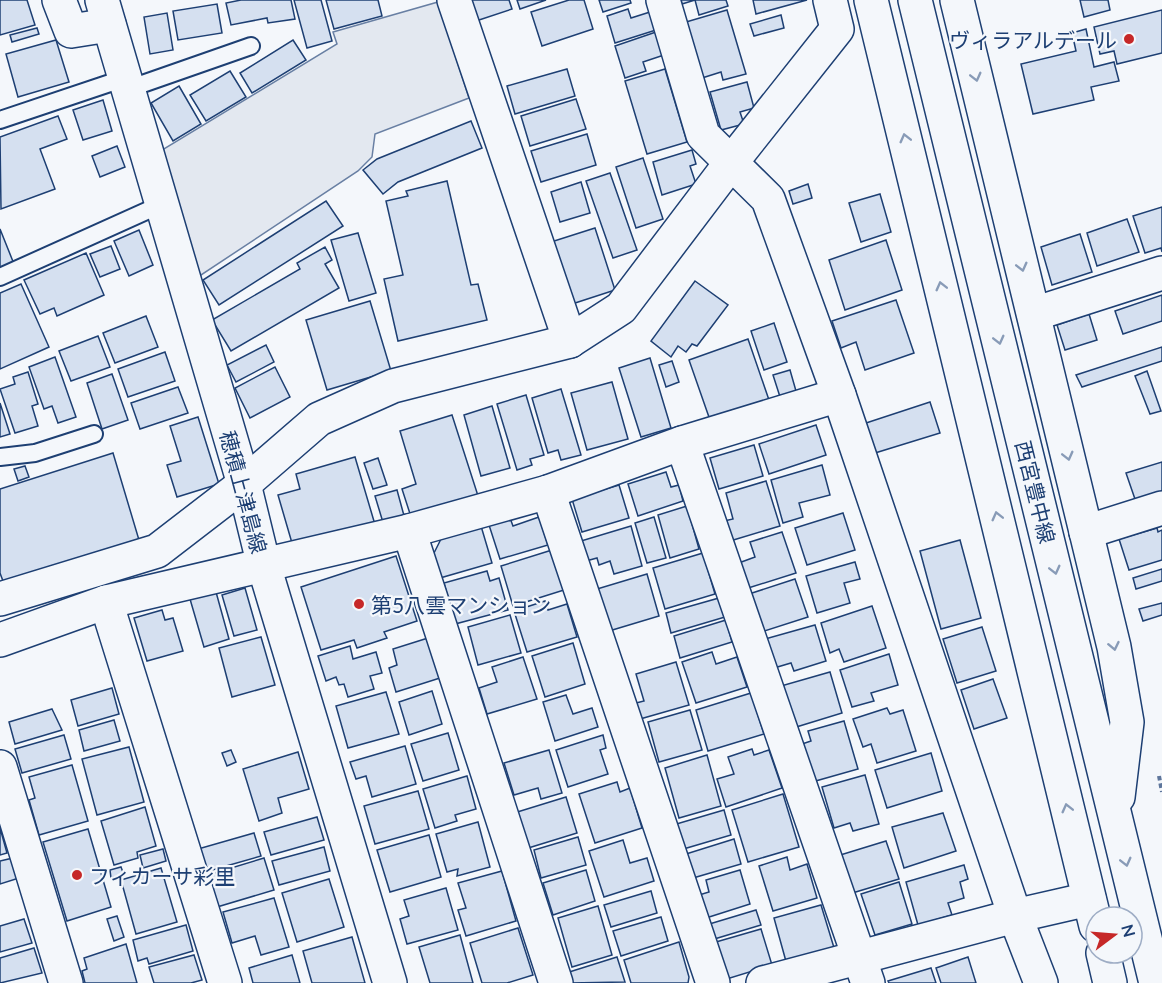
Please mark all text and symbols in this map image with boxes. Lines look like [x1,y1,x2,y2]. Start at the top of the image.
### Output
place label: ヴィラアルデール [949,27,1117,52]
marker: ヴィラアルデール [1122,32,1136,46]
one-way arrow [968,72,981,82]
one-way arrow [899,133,912,143]
one-way arrow [1015,261,1028,271]
one-way arrow [935,281,948,291]
one-way arrow [991,335,1004,345]
street label: 穂積上津島線 [216,428,272,556]
street label: 西宮豊中線 [1011,438,1061,546]
one-way arrow [1061,451,1074,461]
one-way arrow [991,512,1004,522]
one-way arrow [1048,565,1061,575]
place label: 第5八雲マンション [371,592,551,617]
marker: 第5八雲マンション [352,597,366,611]
one-way arrow [1106,641,1119,651]
one-way arrow [1062,803,1075,813]
one-way arrow [1119,857,1132,867]
place label: フィカーサ彩里 [89,863,235,888]
marker: フィカーサ彩里 [70,868,84,882]
north arrow [1084,905,1144,965]
text: N [1118,922,1140,939]

